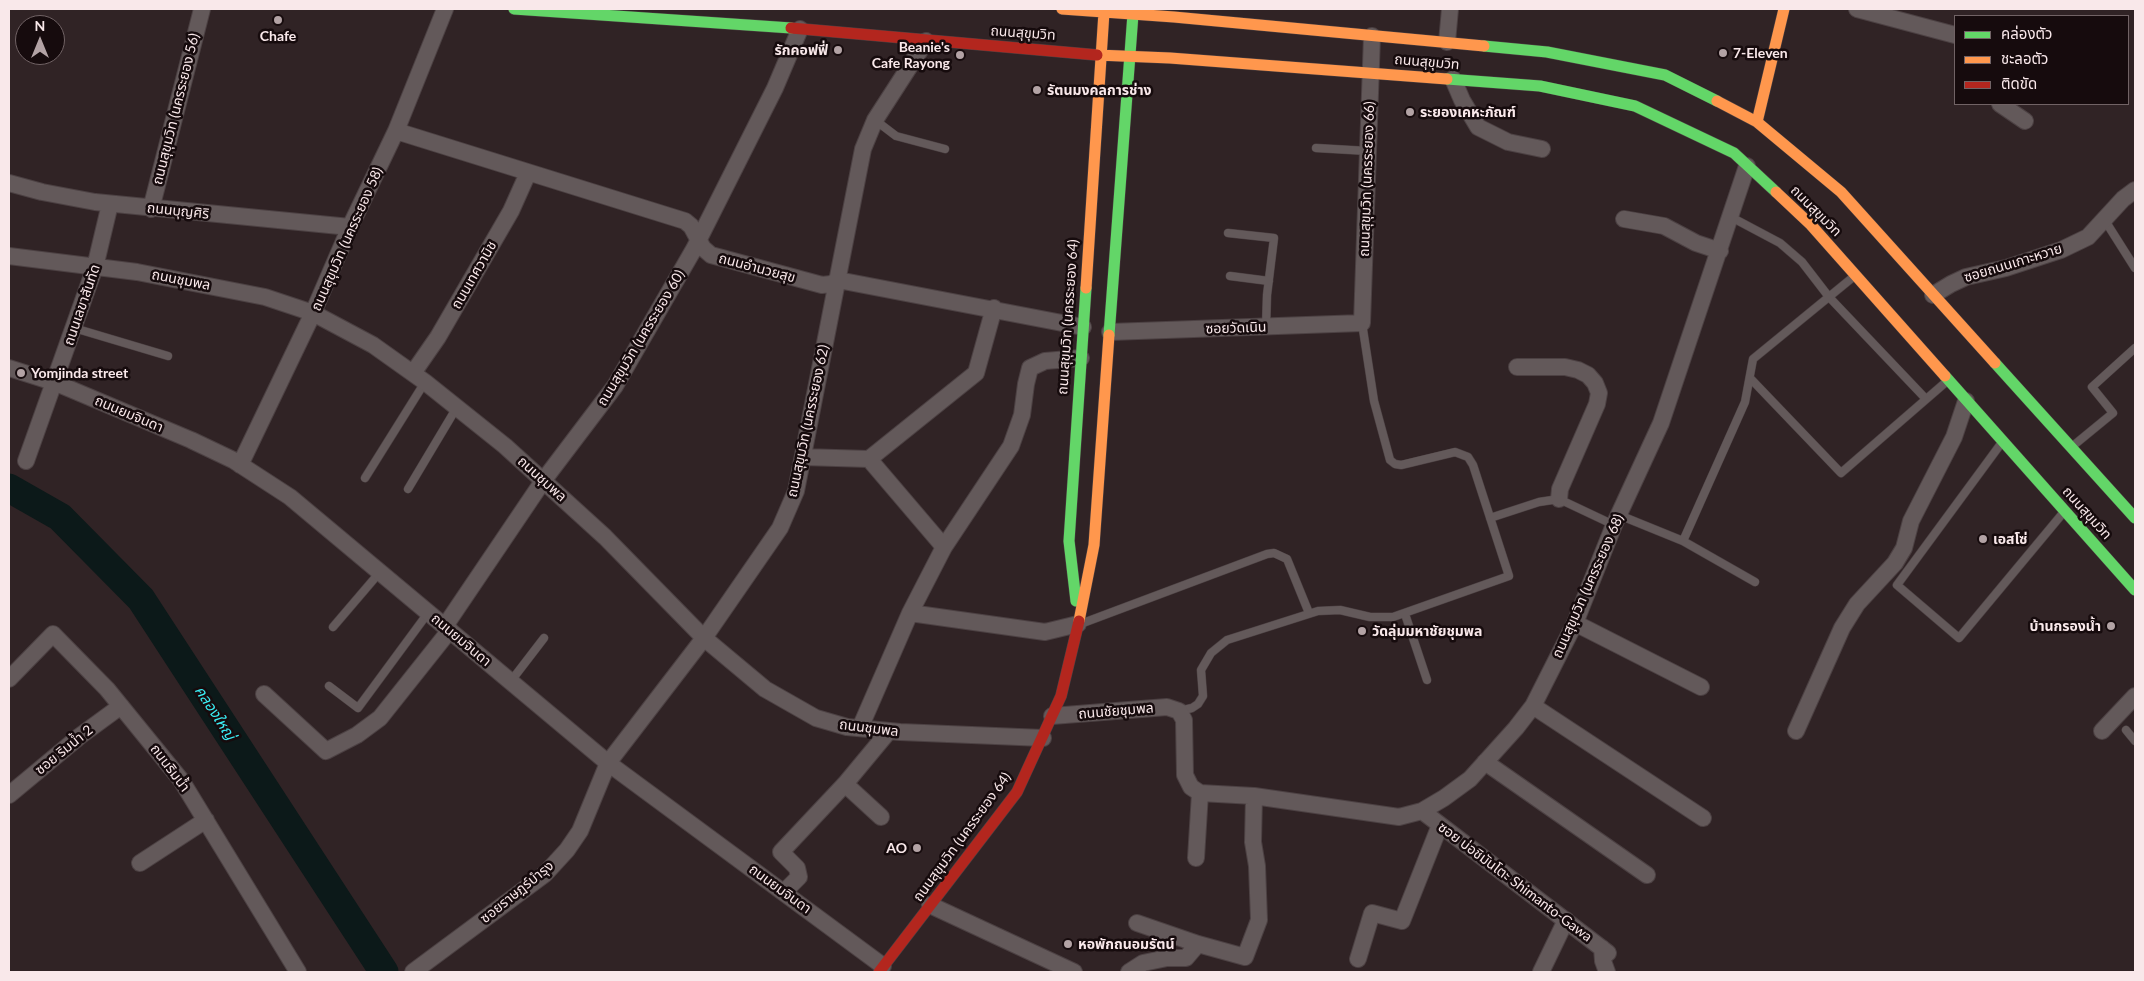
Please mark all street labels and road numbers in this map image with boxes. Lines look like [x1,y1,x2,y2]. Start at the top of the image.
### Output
street label: ถนนสุขุมวิท [990,22,1056,44]
street label: ถนนสุขุมวิท (นครระยอง 56) [149,31,203,187]
street label: ถนนสุขุมวิท [1394,51,1460,73]
street label: ถนนสุขุมวิท (นครระยอง 66) [1356,101,1378,257]
street label: ถนนสุขุมวิท (นครระยอง 58) [308,165,386,313]
street label: ถนนสุขุมวิท [1787,182,1845,240]
street label: ถนนบุญศิริ [146,199,210,223]
street label: ถนนเทศวานิช [448,238,500,312]
street label: ถนนสุขุมวิท (นครระยอง 64) [1054,239,1082,395]
street label: ซอยถนนเกาะหวาย [1962,240,2064,286]
street label: ถนนอำนวยสุข [717,250,797,286]
street label: ถนนเลขาสันทัด [60,262,104,348]
street label: ถนนชุมพล [150,266,212,294]
street label: ถนนสุขุมวิท (นครระยอง 60) [594,267,688,409]
street label: ซอยวัดเนิน [1205,319,1267,337]
street label: ถนนสุขุมวิท (นครระยอง 62) [784,343,832,499]
street label: ถนนยมจินดา [92,392,166,436]
street label: ถนนชุมพล [514,453,570,505]
street label: ถนนสุขุมวิท [2059,483,2115,543]
street label: ถนนสุขุมวิท (นครระยอง 68) [1549,512,1627,660]
street label: ถนนยมจินดา [428,610,494,670]
street label: ถนนชัยชุมพล [1078,699,1154,723]
street label: ถนนชุมพล [838,716,900,740]
street label: ซอย ริมน้ำ 2 [32,722,96,778]
street label: ถนนริมน้ำ [147,741,193,795]
street label: ถนนสุขุมวิท (นครระยอง 64) [909,769,1015,905]
street label: ซอย บ่อชิมันโตะ Shimanto-Gawa [1435,819,1595,945]
street label: ซอยราษฎร์บำรุง [477,857,557,927]
street label: ถนนยมจินดา [746,861,814,917]

